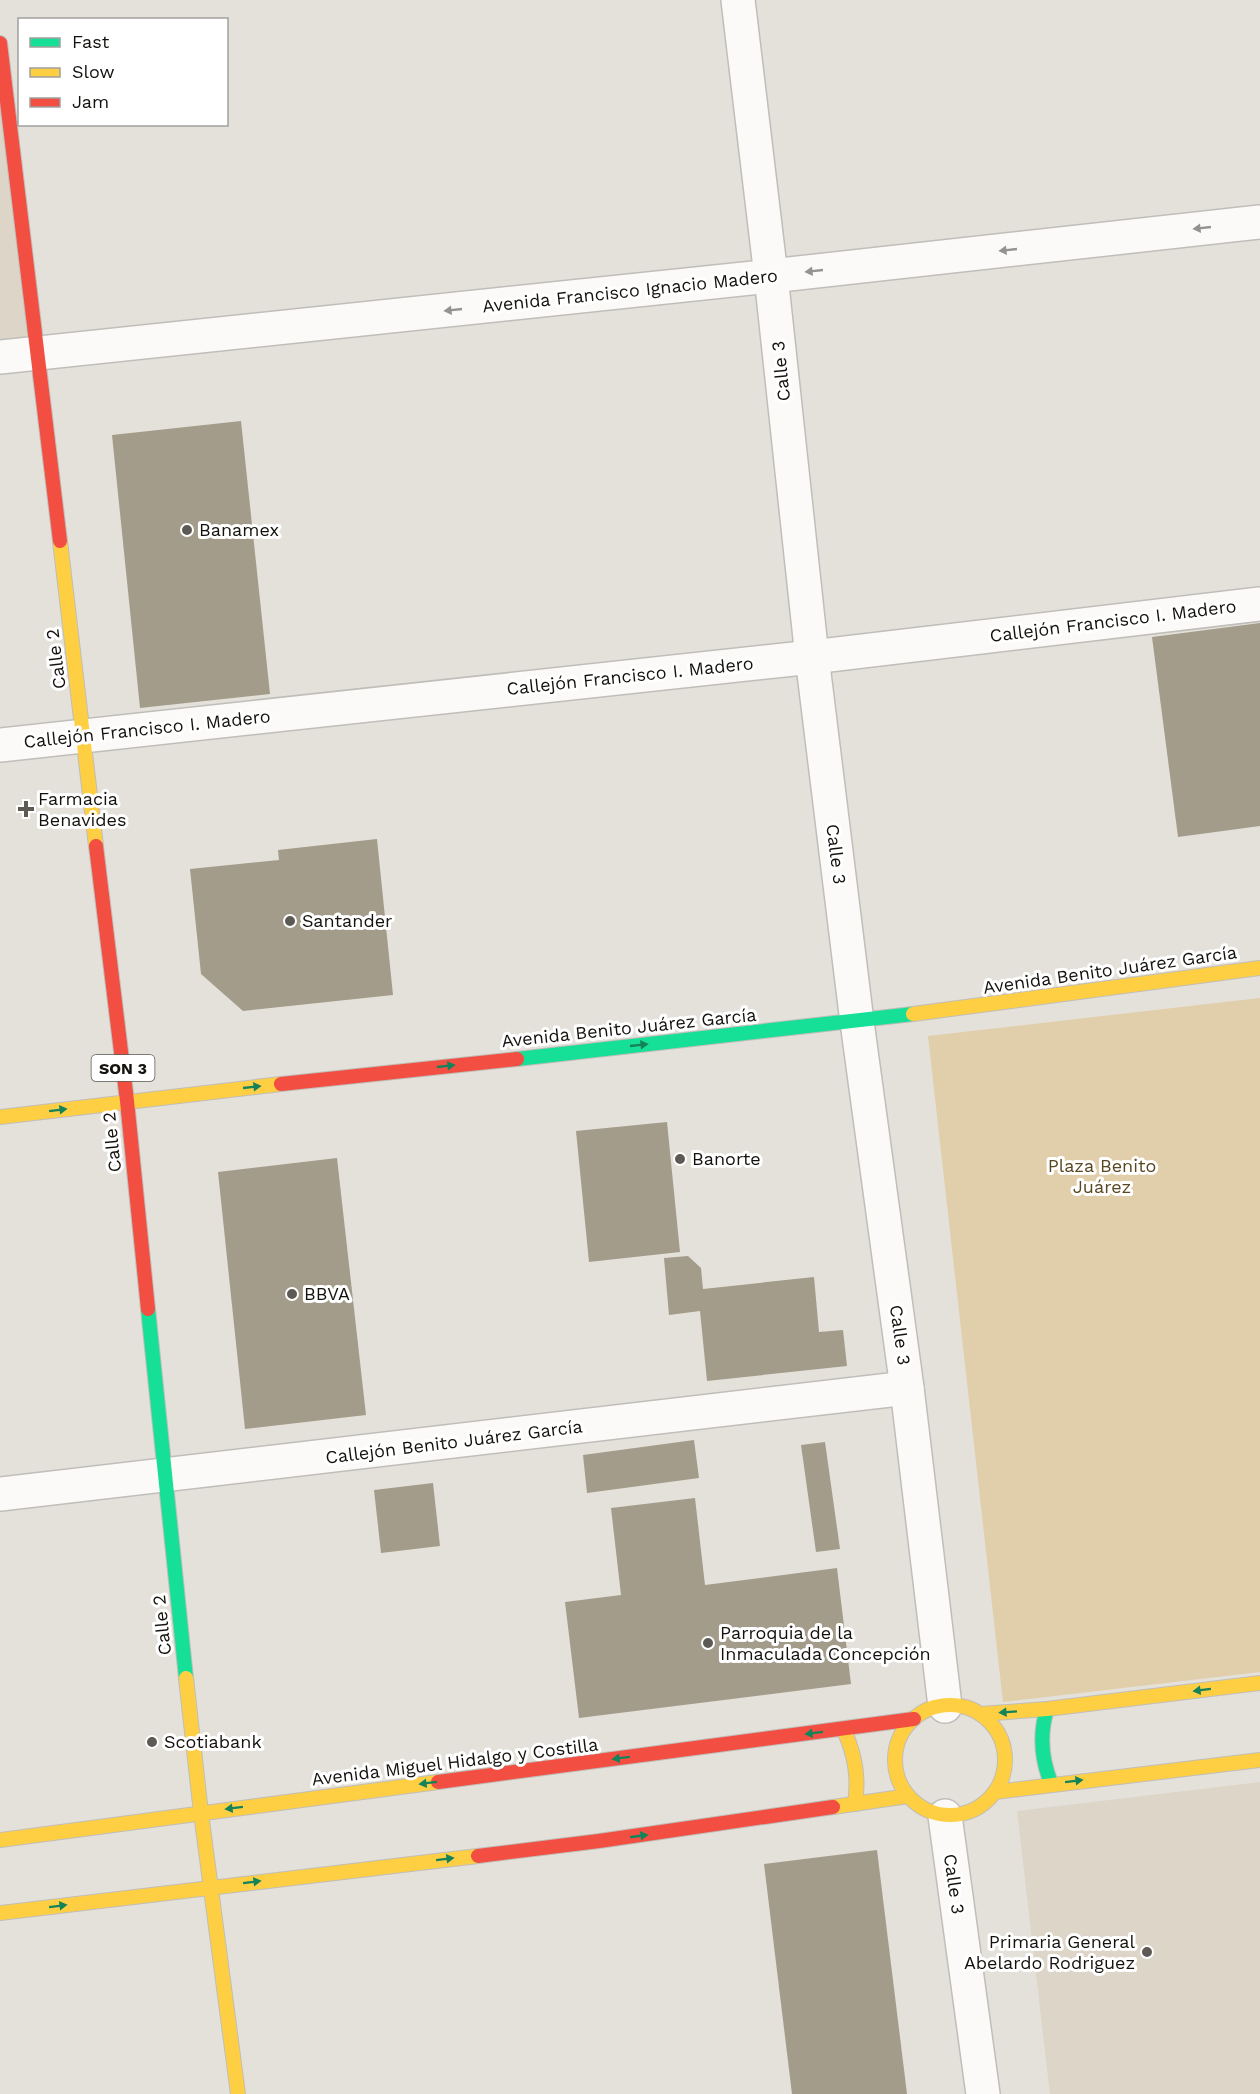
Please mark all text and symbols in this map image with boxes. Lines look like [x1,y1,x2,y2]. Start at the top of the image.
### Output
legend [18,18,228,126]
text: Fast [72,31,110,52]
text: Slow [72,61,115,82]
text: Jam [72,91,109,112]
one-way arrow [1192,223,1211,233]
one-way arrow [999,245,1018,255]
street label: Avenida Francisco Ignacio Madero [481,265,779,316]
one-way arrow [805,267,824,276]
one-way arrow [444,305,463,314]
street label: Calle 3 [767,340,794,402]
place label: Banamex [199,519,279,540]
marker: Banamex [180,523,194,537]
street label: Callejón Francisco I. Madero [989,595,1237,646]
street label: Calle 2 [41,628,70,690]
street label: Callejón Francisco I. Madero [505,652,754,699]
street label: Callejón Francisco I. Madero [22,705,271,752]
place label: Farmacia Benavides [38,788,126,830]
marker: Farmacia Benavides [19,802,33,816]
street label: Calle 3 [822,823,851,885]
place label: Santander [302,910,392,931]
marker: Santander [283,914,297,928]
street label: Avenida Benito Juárez García [982,941,1238,998]
street label: Avenida Benito Juárez García [500,1004,757,1051]
one-way arrow [630,1041,649,1050]
road number: SON 3 [92,1055,154,1081]
one-way arrow [436,1062,455,1071]
one-way arrow [242,1083,261,1092]
one-way arrow [49,1105,68,1114]
street label: Calle 2 [98,1111,125,1173]
place label: Banorte [692,1148,761,1169]
marker: Banorte [673,1152,687,1166]
park label: Plaza Benito Juárez [1048,1155,1156,1197]
place label: BBVA [304,1283,350,1304]
marker: BBVA [285,1287,299,1301]
street label: Calle 3 [886,1303,915,1366]
street label: Callejón Benito Juárez García [324,1415,584,1468]
street label: Calle 2 [148,1594,175,1656]
place label: Parroquia de la Inmaculada Concepción [720,1622,931,1664]
marker: Parroquia de la Inmaculada Concepción [701,1636,715,1650]
one-way arrow [1192,1685,1211,1695]
one-way arrow [999,1707,1018,1717]
one-way arrow [805,1729,824,1738]
place label: Scotiabank [164,1731,262,1752]
street label: Avenida Miguel Hidalgo y Costilla [310,1733,599,1790]
marker: Scotiabank [145,1735,159,1749]
one-way arrow [611,1754,630,1763]
one-way arrow [1065,1776,1084,1786]
one-way arrow [418,1779,437,1788]
one-way arrow [225,1804,244,1813]
one-way arrow [629,1831,648,1840]
street label: Calle 3 [940,1852,969,1915]
one-way arrow [436,1855,455,1864]
one-way arrow [242,1877,261,1887]
one-way arrow [49,1901,68,1911]
place label: Primaria General Abelardo Rodriguez [964,1931,1135,1973]
marker: Primaria General Abelardo Rodriguez [1140,1945,1154,1959]

